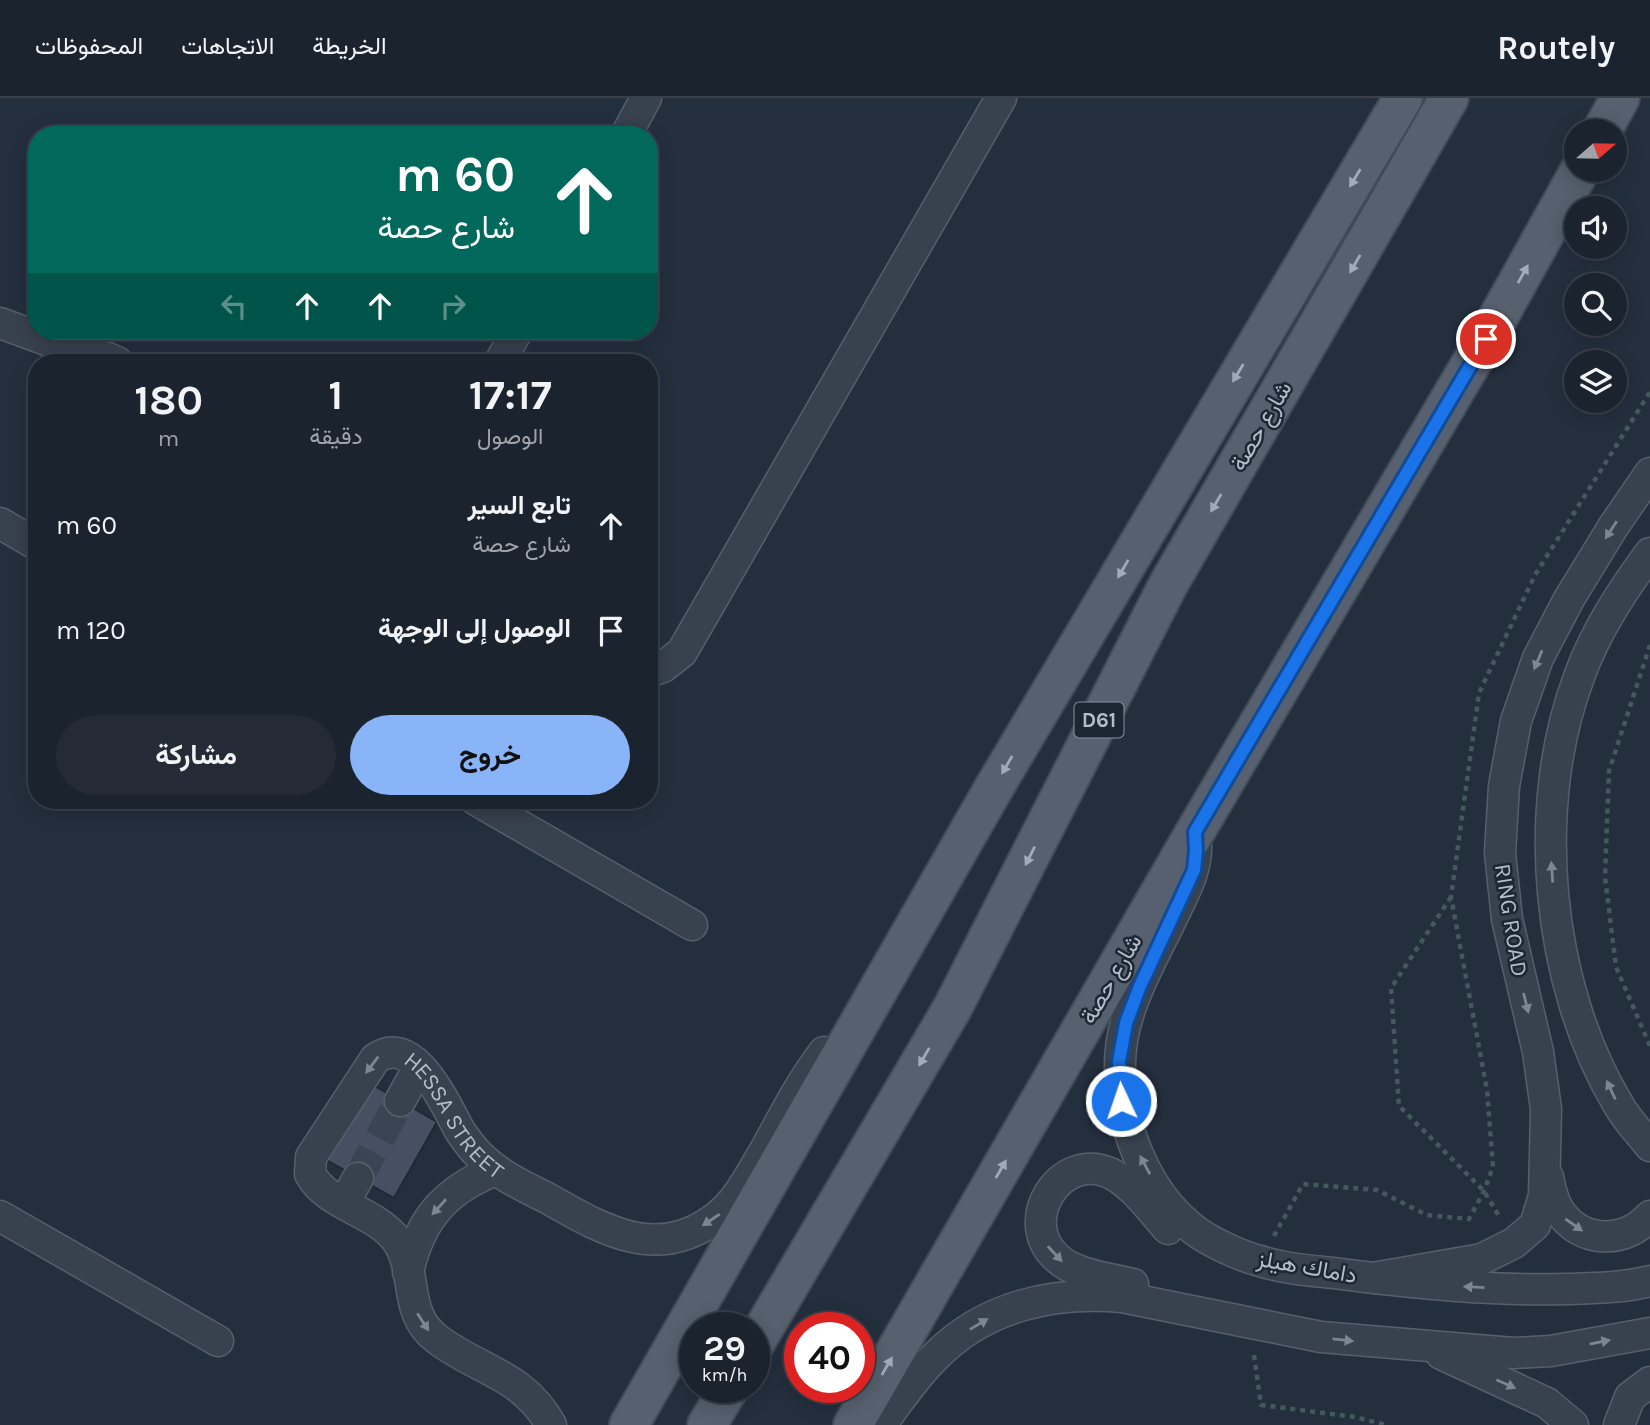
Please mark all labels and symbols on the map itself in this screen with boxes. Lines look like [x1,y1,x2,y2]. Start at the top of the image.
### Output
north arrow [1564,119,1628,182]
one-way arrow [1349,168,1361,187]
one-way arrow [1349,254,1361,274]
one-way arrow [1517,264,1529,284]
pin [1456,309,1516,369]
one-way arrow [1232,363,1244,382]
street label: شارع حصة [1225,376,1299,477]
one-way arrow [1210,493,1222,512]
one-way arrow [1605,520,1618,539]
one-way arrow [1116,559,1129,578]
one-way arrow [1532,650,1544,670]
road number: D61 [1074,702,1124,738]
one-way arrow [1001,755,1013,774]
one-way arrow [1024,846,1036,866]
one-way arrow [1546,861,1557,883]
street label: RING ROAD [1489,862,1533,978]
street label: شارع حصة [1075,929,1149,1030]
one-way arrow [1521,992,1532,1014]
street label: HESSA STREET [399,1046,510,1185]
one-way arrow [917,1047,930,1066]
one-way arrow [364,1056,379,1074]
position arrow [1084,1064,1158,1138]
one-way arrow [1605,1080,1617,1100]
one-way arrow [1139,1155,1150,1175]
one-way arrow [995,1159,1007,1178]
one-way arrow [432,1198,448,1215]
one-way arrow [702,1213,720,1227]
one-way arrow [1565,1218,1584,1232]
one-way arrow [1047,1245,1063,1262]
street label: داماك هيلز [1254,1245,1359,1290]
one-way arrow [1462,1281,1484,1292]
one-way arrow [416,1312,429,1332]
speed limit sign: 40 [784,1312,875,1403]
one-way arrow [969,1318,988,1331]
one-way arrow [1332,1334,1354,1345]
one-way arrow [1589,1336,1611,1347]
one-way arrow [881,1356,893,1375]
one-way arrow [1496,1378,1516,1390]

